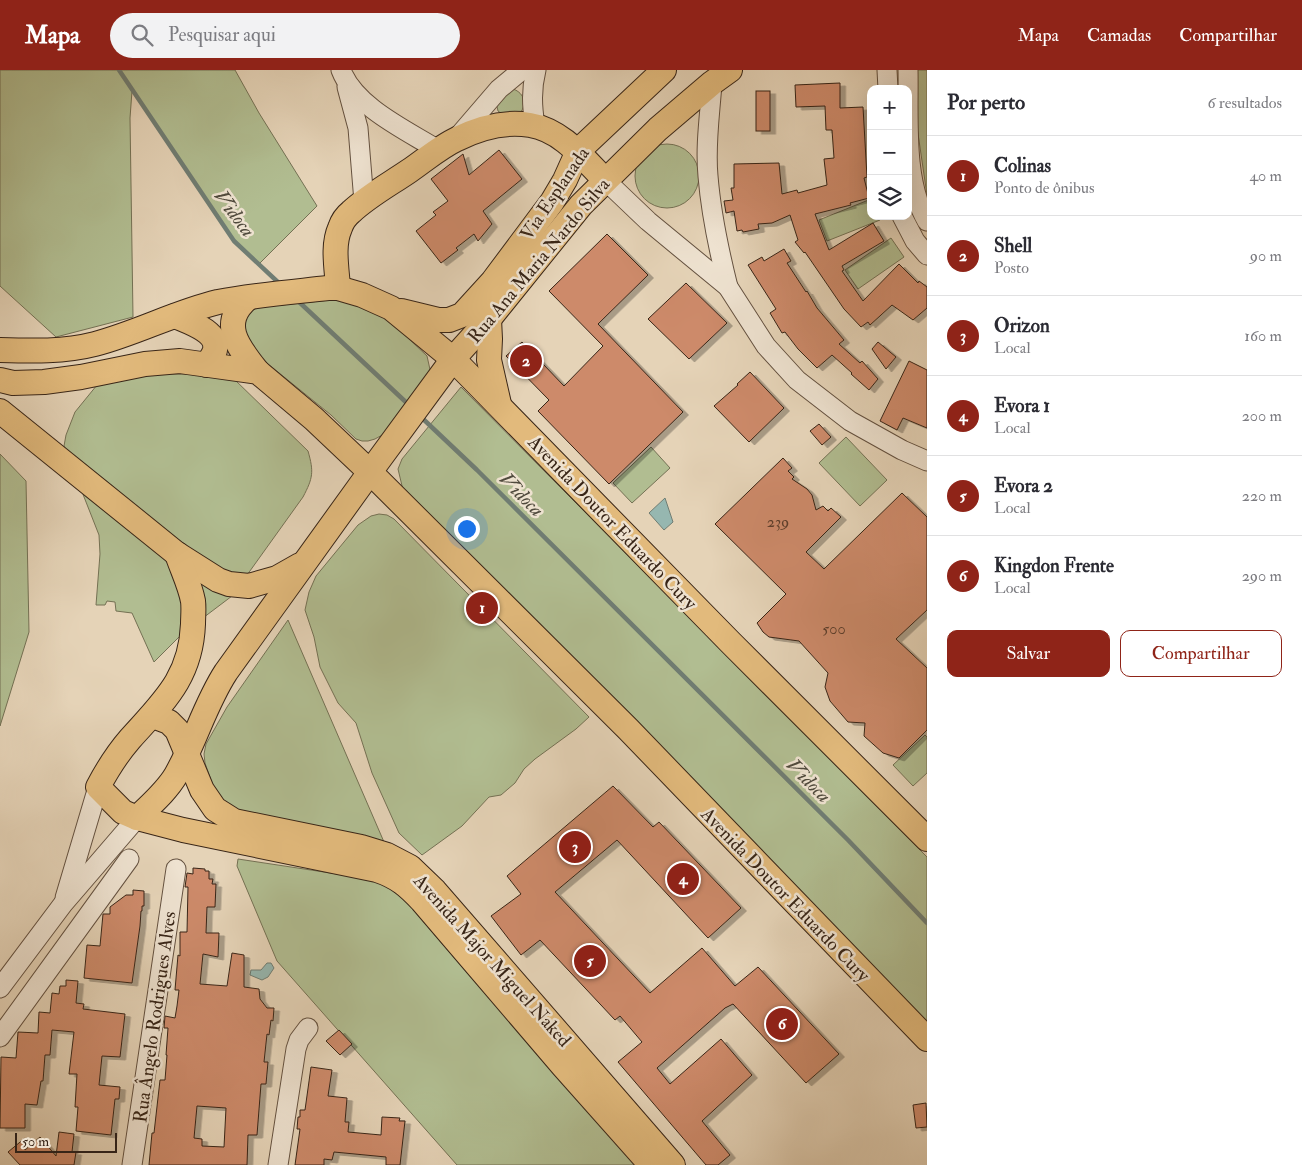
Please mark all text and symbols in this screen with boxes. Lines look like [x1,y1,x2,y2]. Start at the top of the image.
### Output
search box [110,13,460,58]
text: Mapa [25,20,80,51]
icon: search [128,21,156,49]
text: Pesquisar aqui [168,23,276,47]
text: Mapa [1018,24,1059,47]
text: Camadas [1087,24,1151,47]
text: Compartilhar [1179,24,1277,47]
map controls [867,85,912,220]
button: + [867,85,912,130]
text: Por perto [947,89,1025,116]
text: 6 resultados [1207,93,1282,113]
button: − [867,130,912,175]
street label: Via Esplanada [515,142,596,245]
text: Colinas [994,154,1051,178]
text: 1 [960,166,966,186]
text: 40 m [1249,166,1282,186]
street label: Rua Ana Maria Nardo Silva [462,173,615,348]
button: layers [867,175,912,220]
text: Ponto de ônibus [994,178,1095,198]
water label: Vidoca [209,185,261,242]
text: Shell [994,234,1032,258]
text: 2 [959,246,967,266]
text: 90 m [1250,246,1282,266]
text: Posto [994,258,1029,278]
text: Orizon [994,314,1050,338]
text: 3 [960,326,966,346]
text: 160 m [1244,326,1282,346]
text: Local [994,338,1031,358]
pin: 2 [510,342,542,380]
text: Evora 1 [994,394,1050,418]
text: 4 [959,406,967,426]
text: 200 m [1242,406,1282,426]
text: Local [994,418,1031,438]
street label: Avenida Doutor Eduardo Cury [522,430,702,615]
water label: Vidoca [494,467,549,522]
text: Evora 2 [994,474,1053,498]
text: 5 [959,486,967,506]
text: 220 m [1242,486,1282,506]
text: Local [994,498,1031,518]
house number: 239 [767,512,789,532]
your location [454,516,480,542]
text: Kingdon Frente [994,554,1114,578]
text: 6 [959,566,967,586]
text: 290 m [1242,566,1282,586]
text: Local [994,578,1031,598]
pin: 1 [466,589,498,627]
house number: 500 [822,619,846,639]
button: Salvar [947,630,1110,677]
button: Compartilhar [1120,630,1282,677]
water label: Vidoca [781,753,836,808]
street label: Avenida Doutor Eduardo Cury [695,802,875,987]
pin: 3 [559,828,591,866]
pin: 4 [667,860,699,898]
street label: Avenida Major Miguel Naked [408,869,577,1053]
street label: Rua Ângelo Rodrigues Alves [127,910,182,1124]
pin: 5 [574,942,606,980]
pin: 6 [766,1005,798,1043]
scale bar [15,1130,118,1153]
text: 50 m [22,1133,49,1150]

